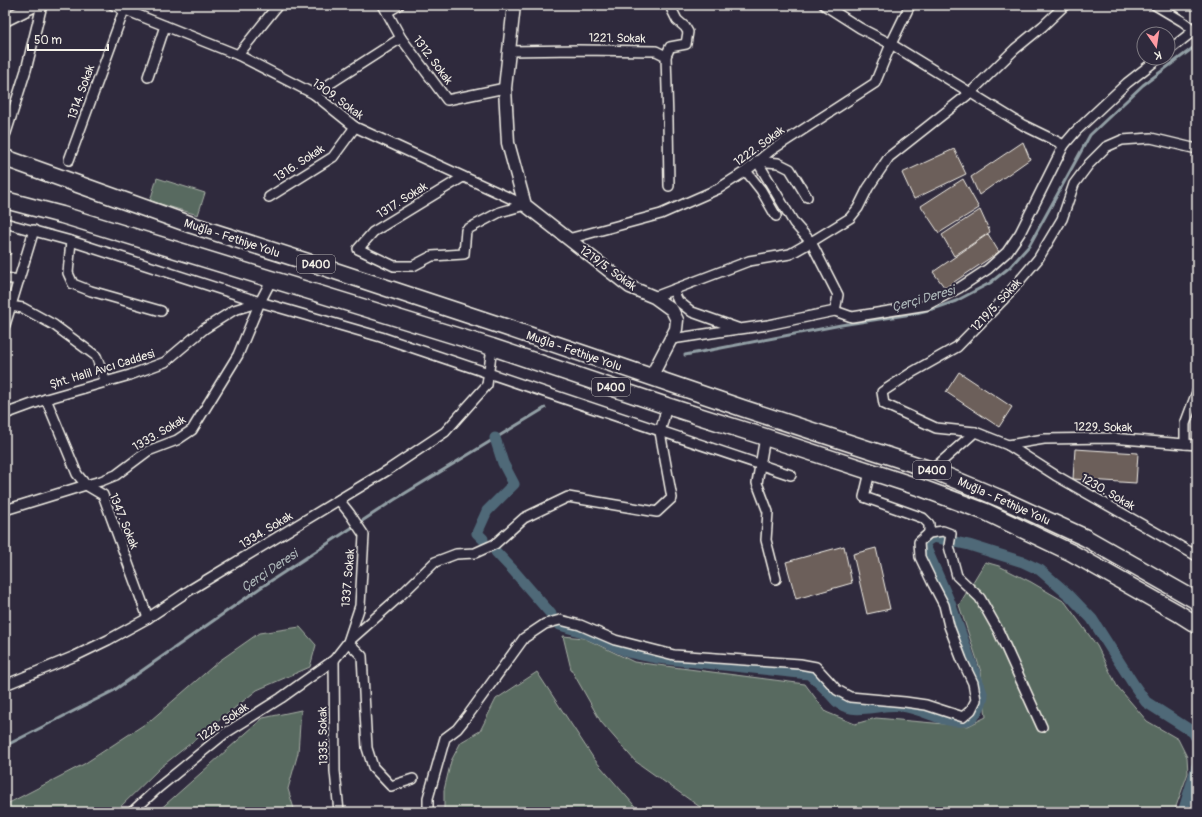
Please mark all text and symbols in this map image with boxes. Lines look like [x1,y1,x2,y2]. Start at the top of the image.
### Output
scale bar [28,26,108,52]
north arrow [1136,26,1176,66]
street label: 1221. Sokak [588,31,646,46]
text: 50 m [34,33,62,48]
street label: 1312. Sokak [409,33,456,88]
text: K [1153,48,1163,62]
street label: 1314. Sokak [65,63,98,122]
street label: 1309. Sokak [309,76,366,123]
street label: 1222. Sokak [731,123,788,170]
street label: 1316. Sokak [271,142,327,185]
street label: 1317. Sokak [374,179,430,222]
street label: Muğla - Fethiye Yolu [182,216,282,261]
street label: 1219/5. Sokak [576,243,639,294]
road number: D400 [297,255,335,273]
street label: 1219/5. Sokak [968,276,1025,335]
water label: Çerçi Deresi [890,282,959,316]
street label: Muğla - Fethiye Yolu [524,328,624,375]
street label: Şht. Halil Avcı Caddesi [48,346,157,393]
road number: D400 [592,378,630,396]
street label: 1333. Sokak [130,412,189,455]
street label: 1229. Sokak [1074,419,1132,436]
road number: D400 [913,461,951,479]
street label: 1230. Sokak [1078,471,1138,514]
street label: Muğla - Fethiye Yolu [955,474,1053,529]
street label: 1347. Sokak [106,491,142,551]
street label: 1334. Sokak [237,509,296,552]
water label: Çerçi Deresi [238,545,303,596]
street label: 1337. Sokak [338,548,359,608]
street label: 1228. Sokak [195,700,252,745]
street label: 1335. Sokak [315,706,332,766]

